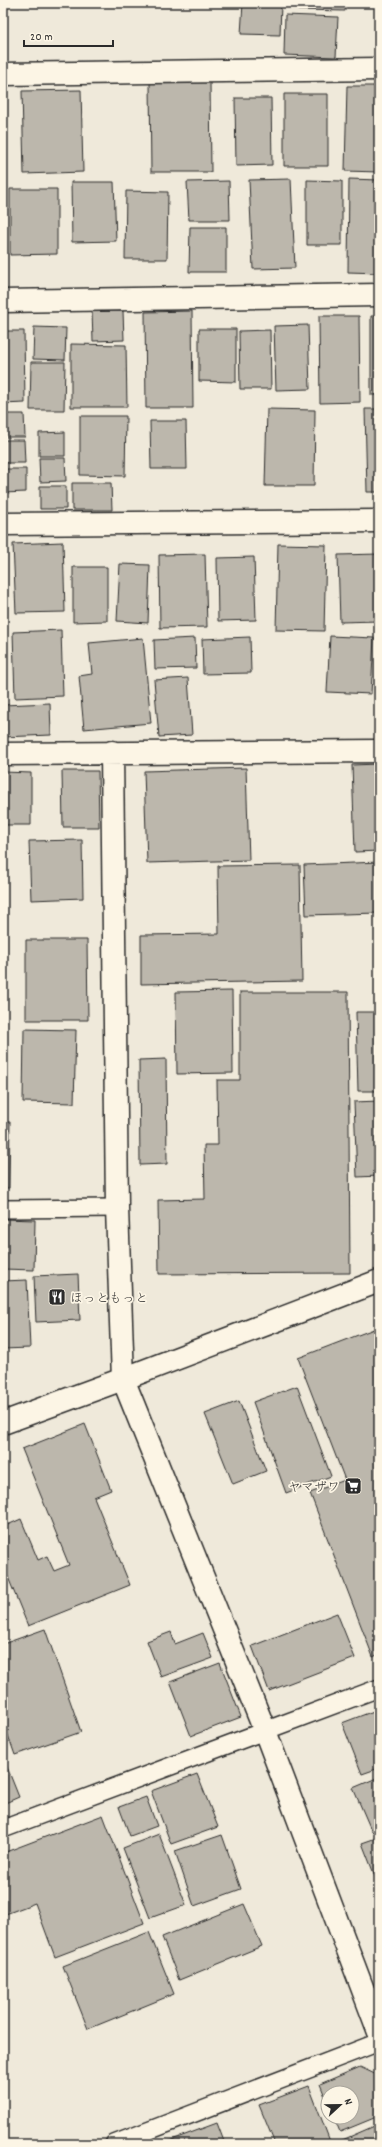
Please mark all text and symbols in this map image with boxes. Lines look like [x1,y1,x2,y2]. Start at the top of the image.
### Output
scale bar [24,22,113,48]
text: 20 m [30,29,53,46]
restaurant icon: ほっともっと [47,1287,67,1307]
place label: ほっともっと [70,1290,148,1309]
supermarket icon: ヤマザワ [343,1476,363,1496]
place label: ヤマザワ [288,1479,340,1498]
north arrow [320,2085,360,2125]
text: N [339,2096,356,2108]

